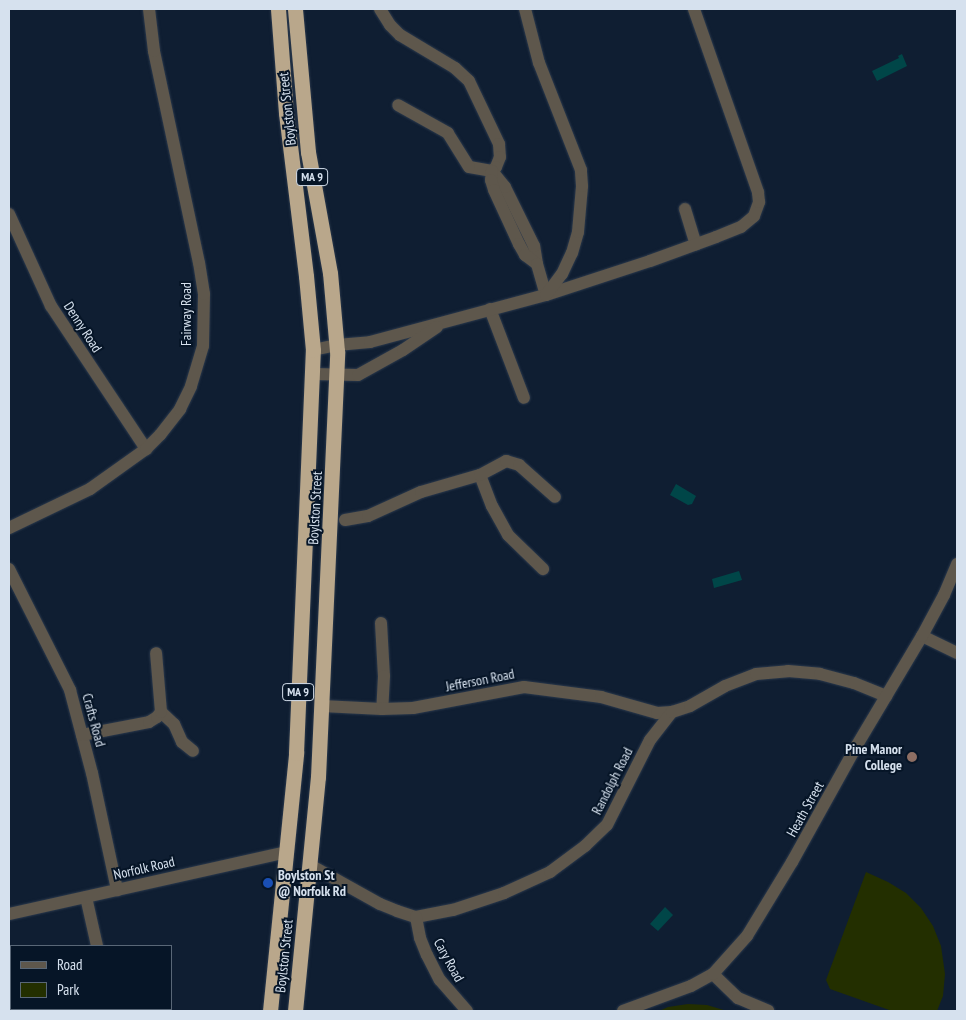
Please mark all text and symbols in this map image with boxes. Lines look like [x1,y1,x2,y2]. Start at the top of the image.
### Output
street label: Boylston Street [275,72,299,146]
road number: MA 9 [296,168,328,186]
street label: Fairway Road [178,282,194,346]
street label: Denny Road [60,298,106,356]
street label: Boylston Street [305,471,325,545]
street label: Jefferson Road [444,665,516,695]
road number: MA 9 [282,682,314,702]
street label: Crafts Road [79,691,109,749]
place label: Pine Manor College [845,741,902,774]
street label: Randolph Road [588,745,636,817]
marker: Pine Manor College [906,751,918,763]
street label: Heath Street [783,778,827,840]
street label: Norfolk Road [112,853,176,883]
place label: Boylston St @ Norfolk Rd [278,867,346,900]
marker: Boylston St @ Norfolk Rd [262,877,274,889]
street label: Boylston Street [272,919,296,993]
street label: Cary Road [430,935,468,985]
legend [10,945,172,1010]
text: Road [57,955,83,974]
text: Park [57,980,79,999]

